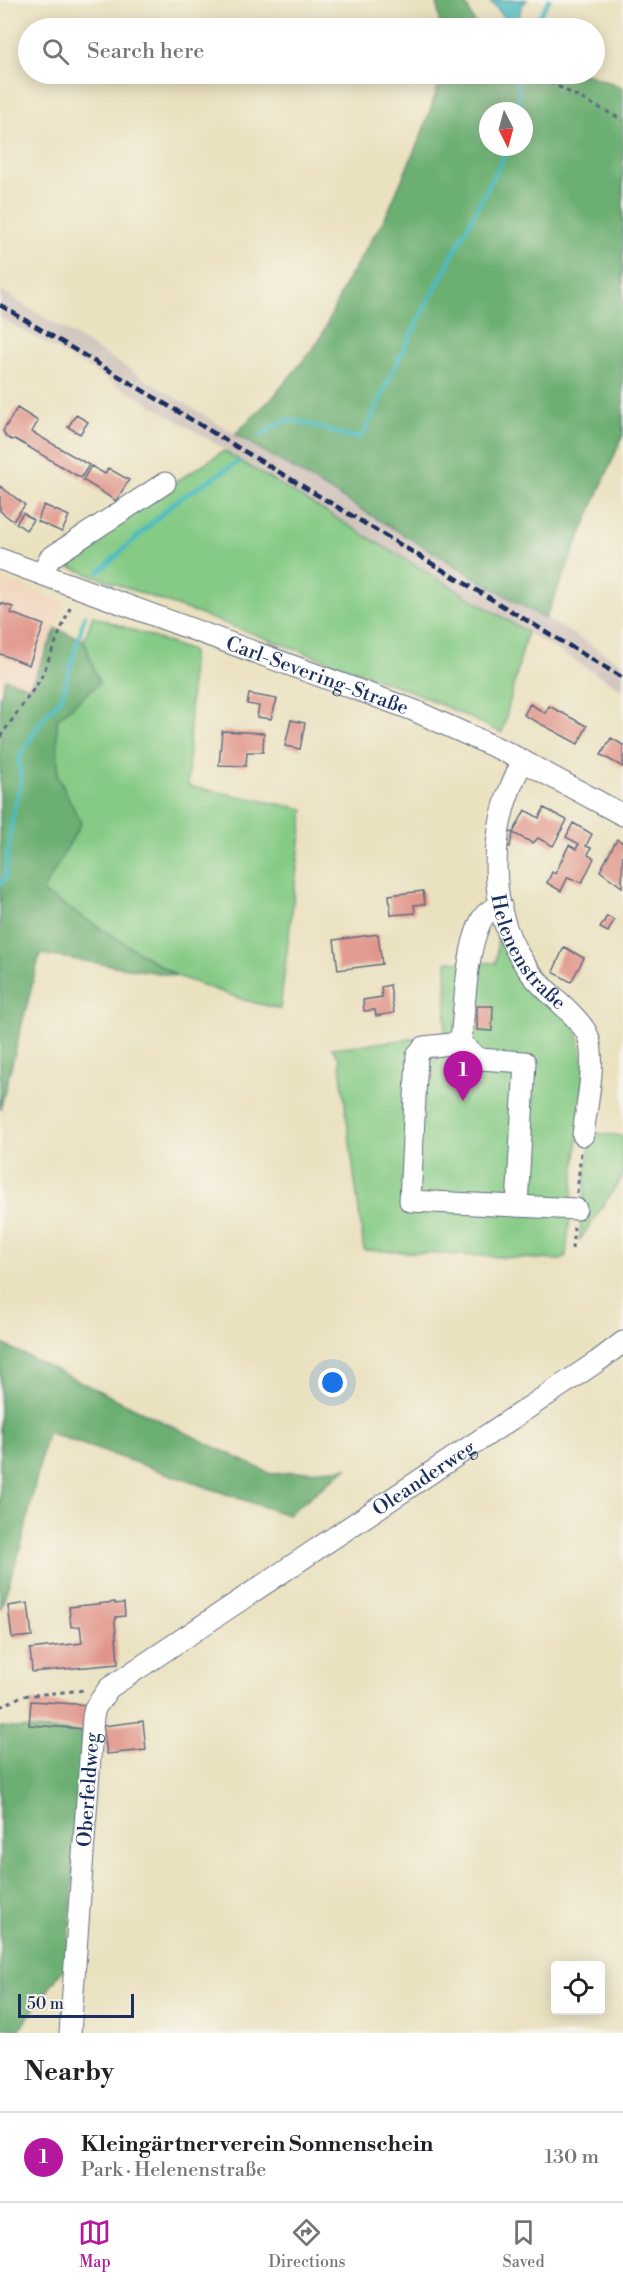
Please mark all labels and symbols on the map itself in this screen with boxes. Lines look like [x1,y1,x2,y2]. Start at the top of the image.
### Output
north arrow [479,102,533,156]
street label: Carl-Severing-Straße [222,632,412,721]
street label: Helenenstraße [484,892,571,1016]
pin: 1 [444,1052,482,1101]
your location [318,1368,347,1397]
street label: Oleanderweg [368,1435,481,1522]
street label: Oberfeldweg [73,1731,106,1848]
scale bar [18,1991,134,2018]

